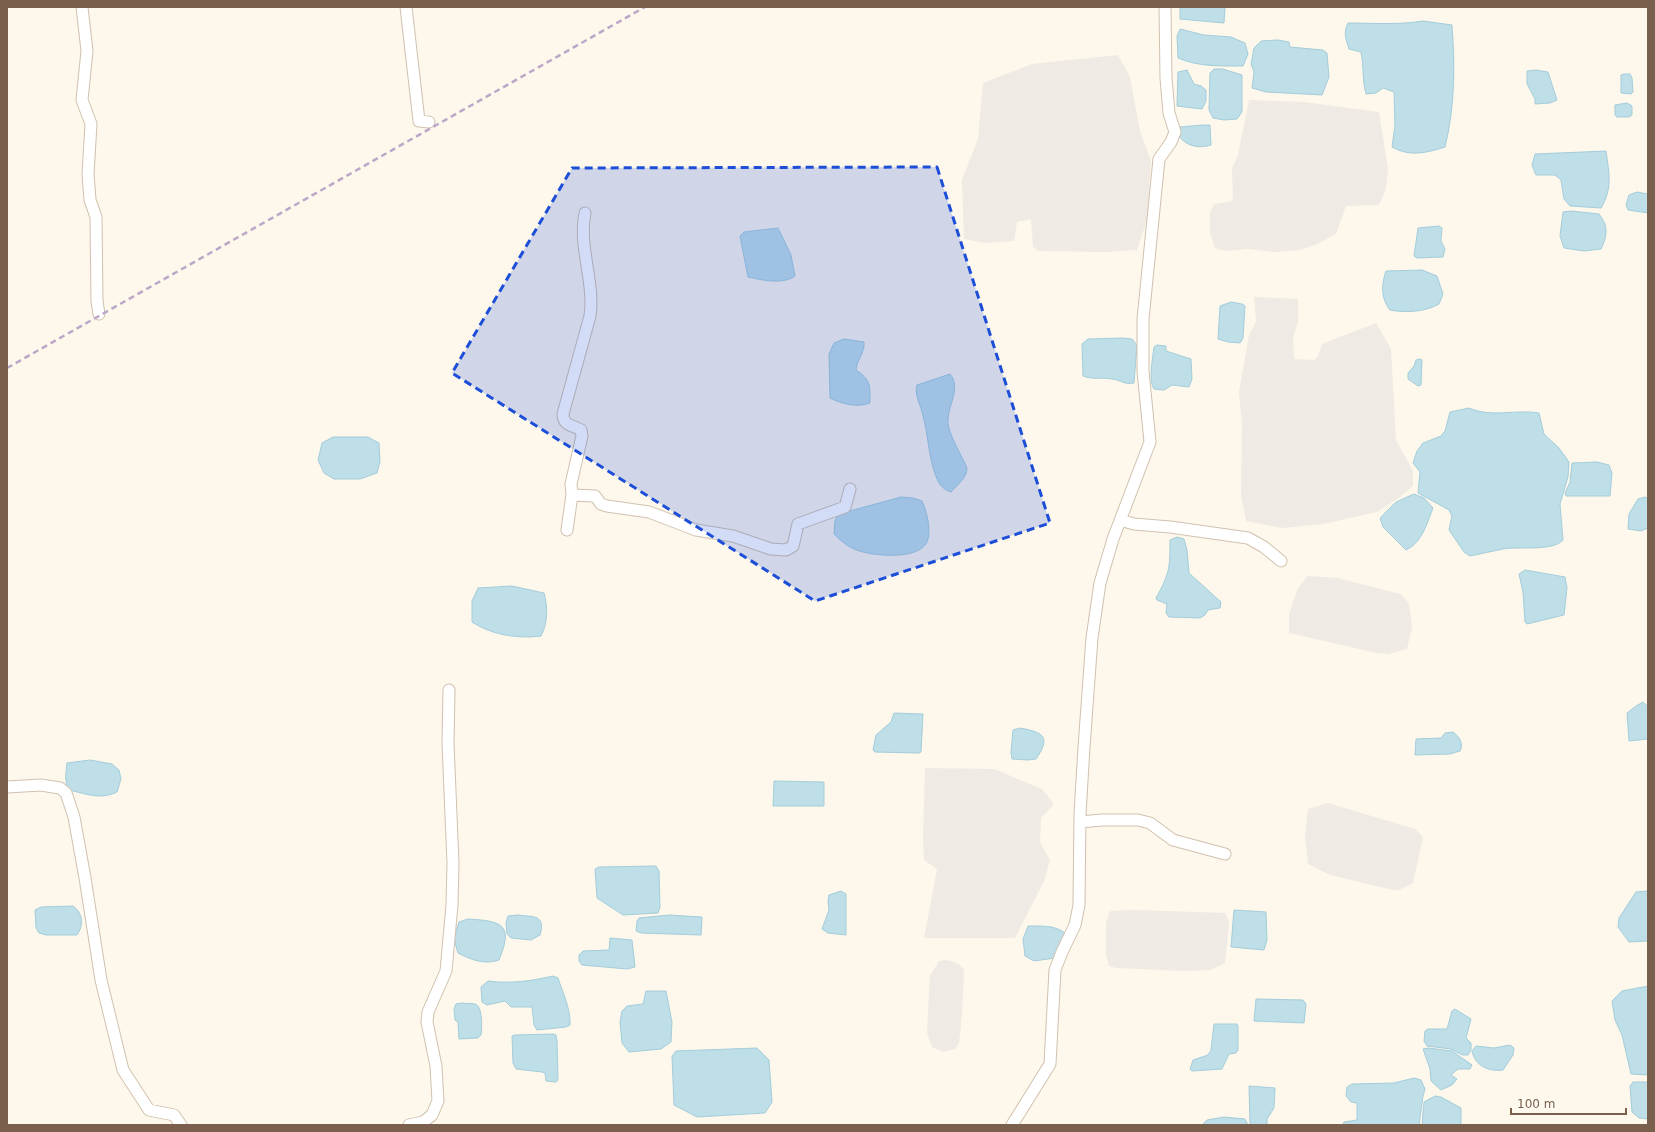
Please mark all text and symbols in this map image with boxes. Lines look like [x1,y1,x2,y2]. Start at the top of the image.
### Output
scale bar [1511,1090,1626,1116]
text: 100 m [1517,1097,1555,1111]

